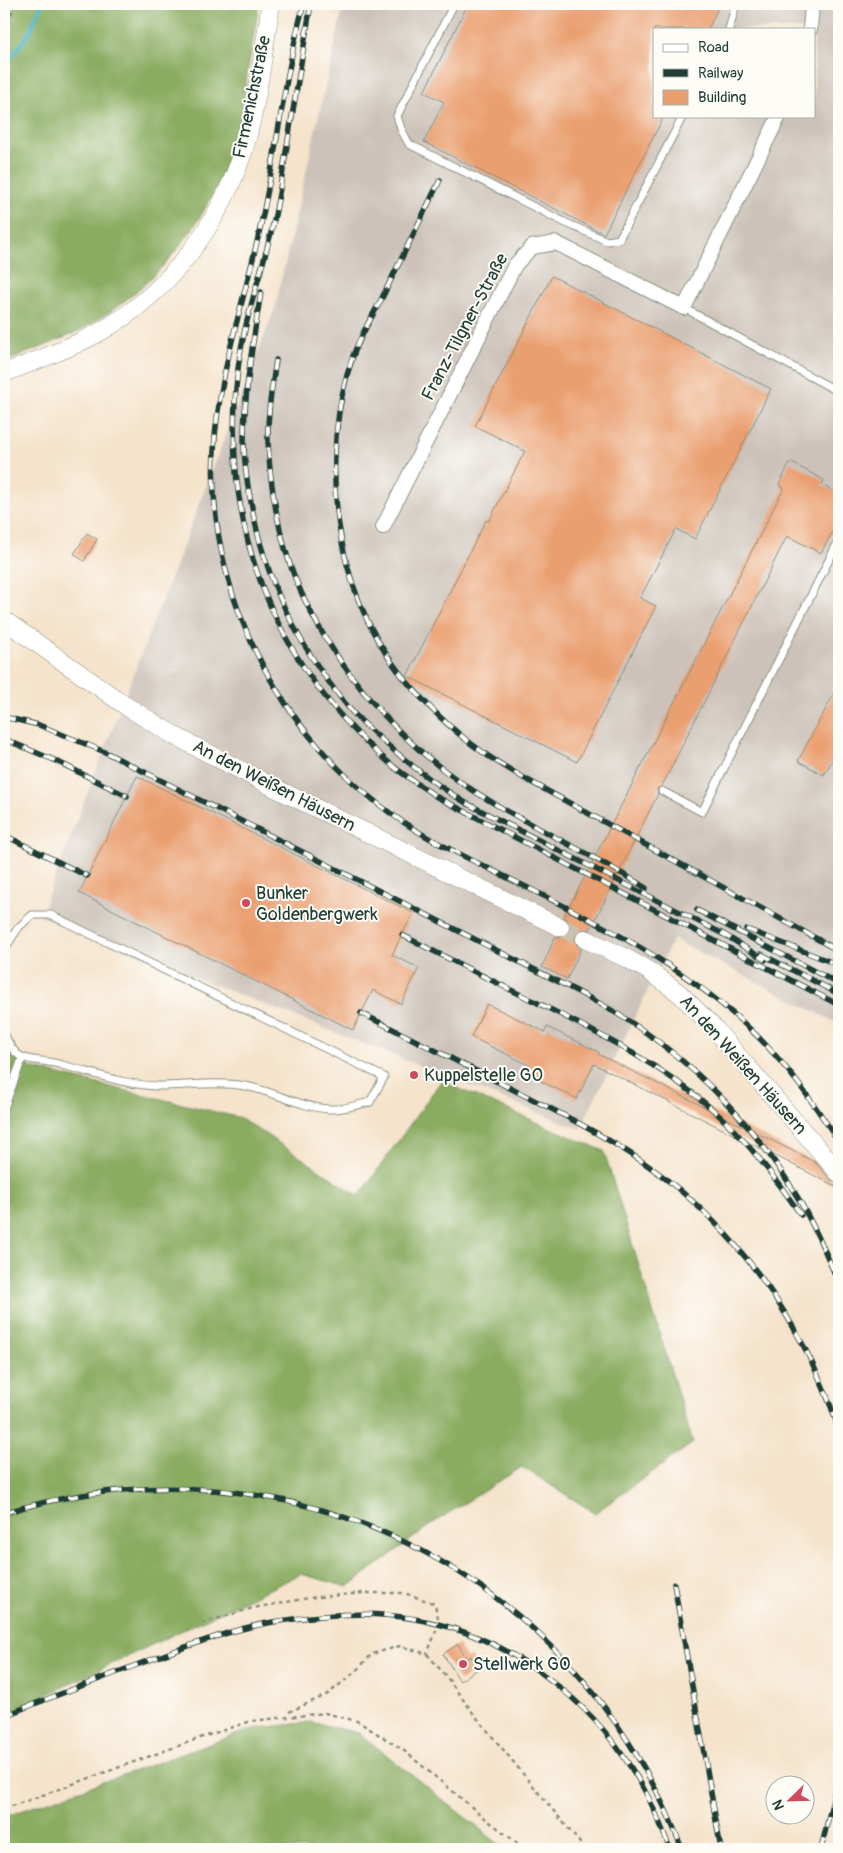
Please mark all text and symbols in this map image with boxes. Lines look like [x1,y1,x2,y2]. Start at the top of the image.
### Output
legend [653,28,816,118]
street label: Firmenichstraße [228,33,276,160]
text: Road [698,38,729,57]
text: Railway [698,64,744,83]
text: Building [698,88,746,107]
street label: Franz-Tilgner-Straße [417,249,514,404]
street label: An den Weißen Häusern [189,735,359,837]
place label: Bunker Goldenbergwerk [256,882,378,926]
marker: Bunker Goldenbergwerk [240,897,252,909]
street label: An den Weißen Häusern [674,990,812,1140]
place label: Kuppelstelle GO [424,1064,543,1087]
marker: Kuppelstelle GO [408,1069,420,1081]
place label: Stellwerk GO [473,1653,570,1676]
marker: Stellwerk GO [457,1658,469,1670]
north arrow [766,1776,816,1826]
text: N [769,1797,788,1813]

